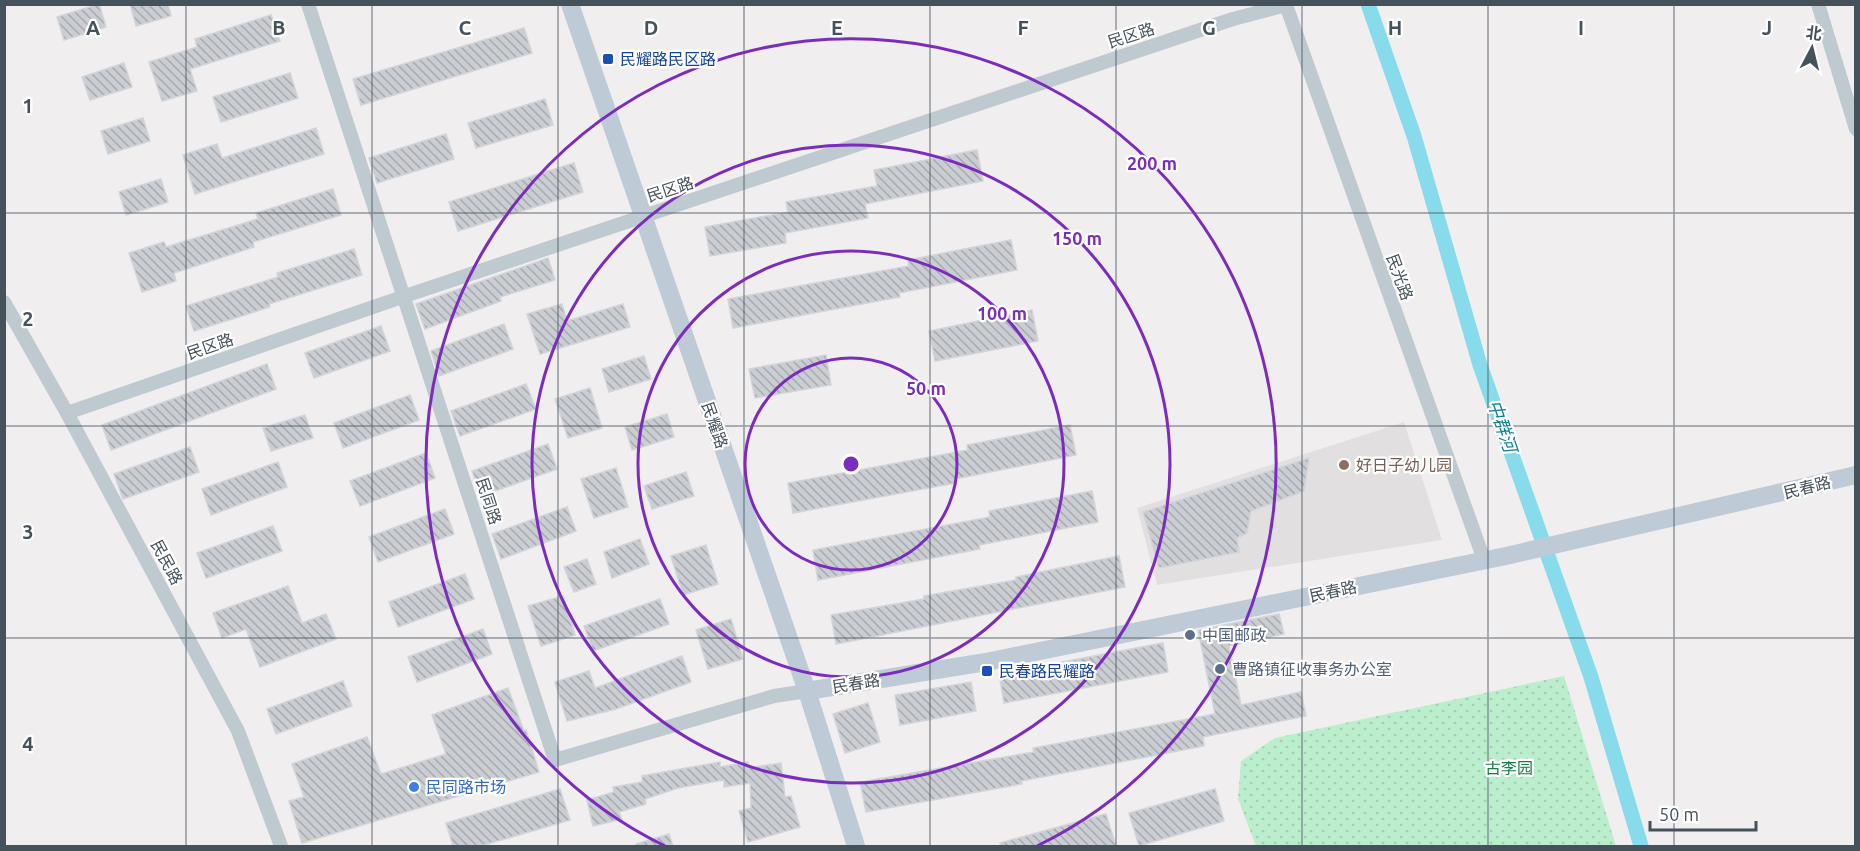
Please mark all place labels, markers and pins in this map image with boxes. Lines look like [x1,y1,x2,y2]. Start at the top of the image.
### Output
place label: 民耀路民区路 [620,50,716,68]
marker: 民耀路民区路 [601,52,615,66]
centre of rings [841,454,861,474]
place label: 好日子幼儿园 [1356,456,1452,474]
marker: 好日子幼儿园 [1337,458,1351,472]
place label: 中国邮政 [1202,626,1266,644]
marker: 中国邮政 [1183,628,1197,642]
place label: 曹路镇征收事务办公室 [1232,660,1392,678]
place label: 民春路民耀路 [999,662,1095,680]
marker: 曹路镇征收事务办公室 [1213,662,1227,676]
marker: 民春路民耀路 [980,664,994,678]
place label: 民同路市场 [426,778,506,796]
marker: 民同路市场 [407,780,421,794]

